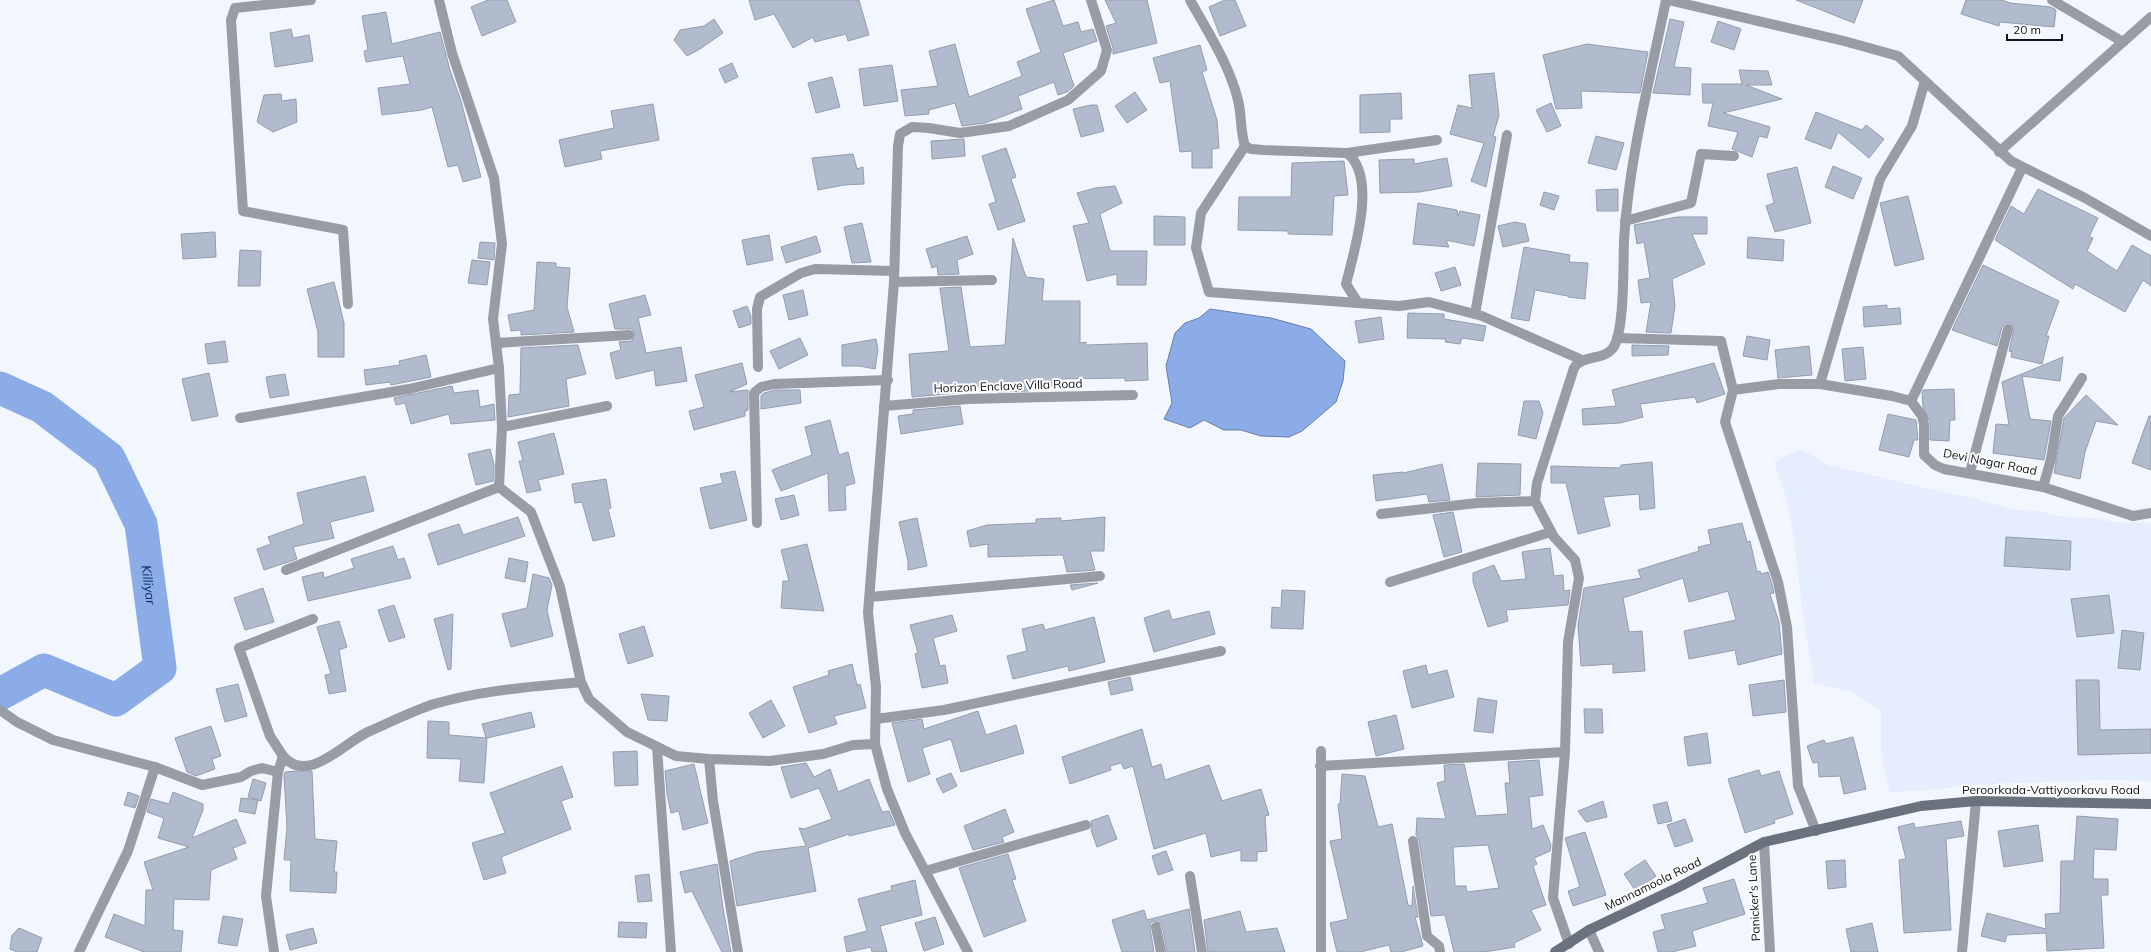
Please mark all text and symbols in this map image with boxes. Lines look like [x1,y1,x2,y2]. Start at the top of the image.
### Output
scale bar [2007,16,2062,42]
text: 20 m [2013,22,2041,37]
street label: Horizon Enclave Villa Road [933,375,1083,396]
street label: Devi Nagar Road [1942,445,2038,478]
water label: Killiyar [138,564,160,607]
street label: Peroorkada-Vattiyoorkavu Road [1962,782,2140,797]
street label: Mannamoola Road [1602,854,1704,913]
street label: Panicker's Lane [1744,854,1763,942]

